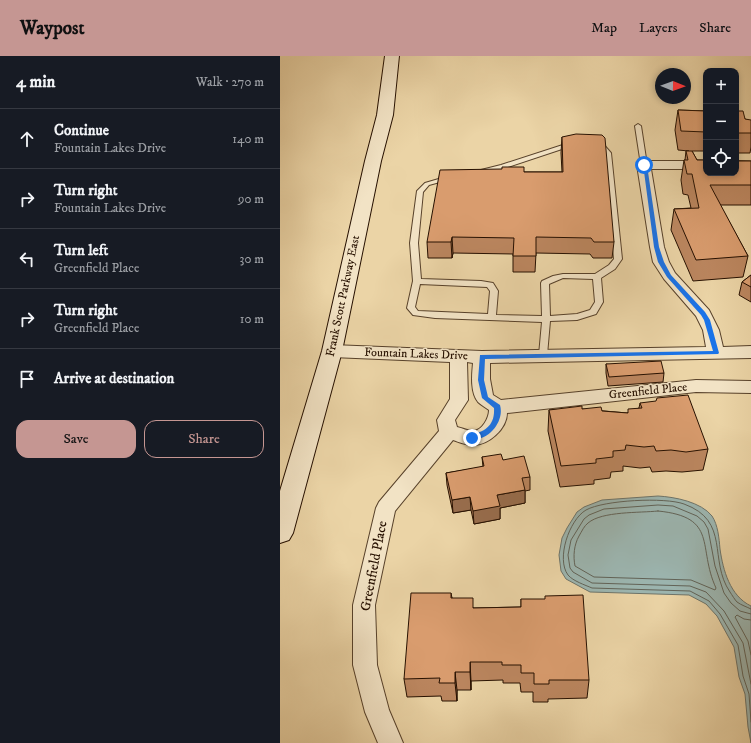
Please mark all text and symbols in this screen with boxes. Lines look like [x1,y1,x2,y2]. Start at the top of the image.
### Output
text: Waypost [20,17,84,40]
text: Map [591,19,617,37]
text: Layers [639,19,677,37]
text: Share [699,19,731,37]
north arrow [655,68,691,104]
map controls [703,68,739,176]
button: + [703,68,739,104]
text: 4 min [16,71,55,93]
text: Walk · 270 m [196,74,264,90]
button: − [703,104,739,140]
text: Continue [54,121,109,140]
icon: ahead [16,128,38,150]
text: 140 m [232,131,264,147]
text: Fountain Lakes Drive [54,140,166,156]
button: locate [703,140,739,176]
route start [635,156,653,174]
text: Turn right [54,181,117,200]
icon: right [16,188,38,210]
text: 90 m [238,191,264,207]
text: Fountain Lakes Drive [54,200,166,216]
street label: Frank Scott Parkway East [323,234,363,358]
text: Turn left [54,241,108,260]
icon: left [16,248,38,270]
text: 30 m [240,251,264,267]
text: Greenfield Place [54,260,139,276]
text: Turn right [54,301,117,320]
icon: right [16,308,38,330]
text: 10 m [240,311,264,327]
text: Greenfield Place [54,320,139,336]
street label: Fountain Lakes Drive [364,345,468,363]
icon: arrive [16,368,38,390]
text: Arrive at destination [54,369,174,388]
street label: Greenfield Place [608,379,688,403]
button: Save [16,420,136,458]
button: Share [144,420,264,458]
route end [463,429,481,447]
street label: Greenfield Place [356,519,392,613]

